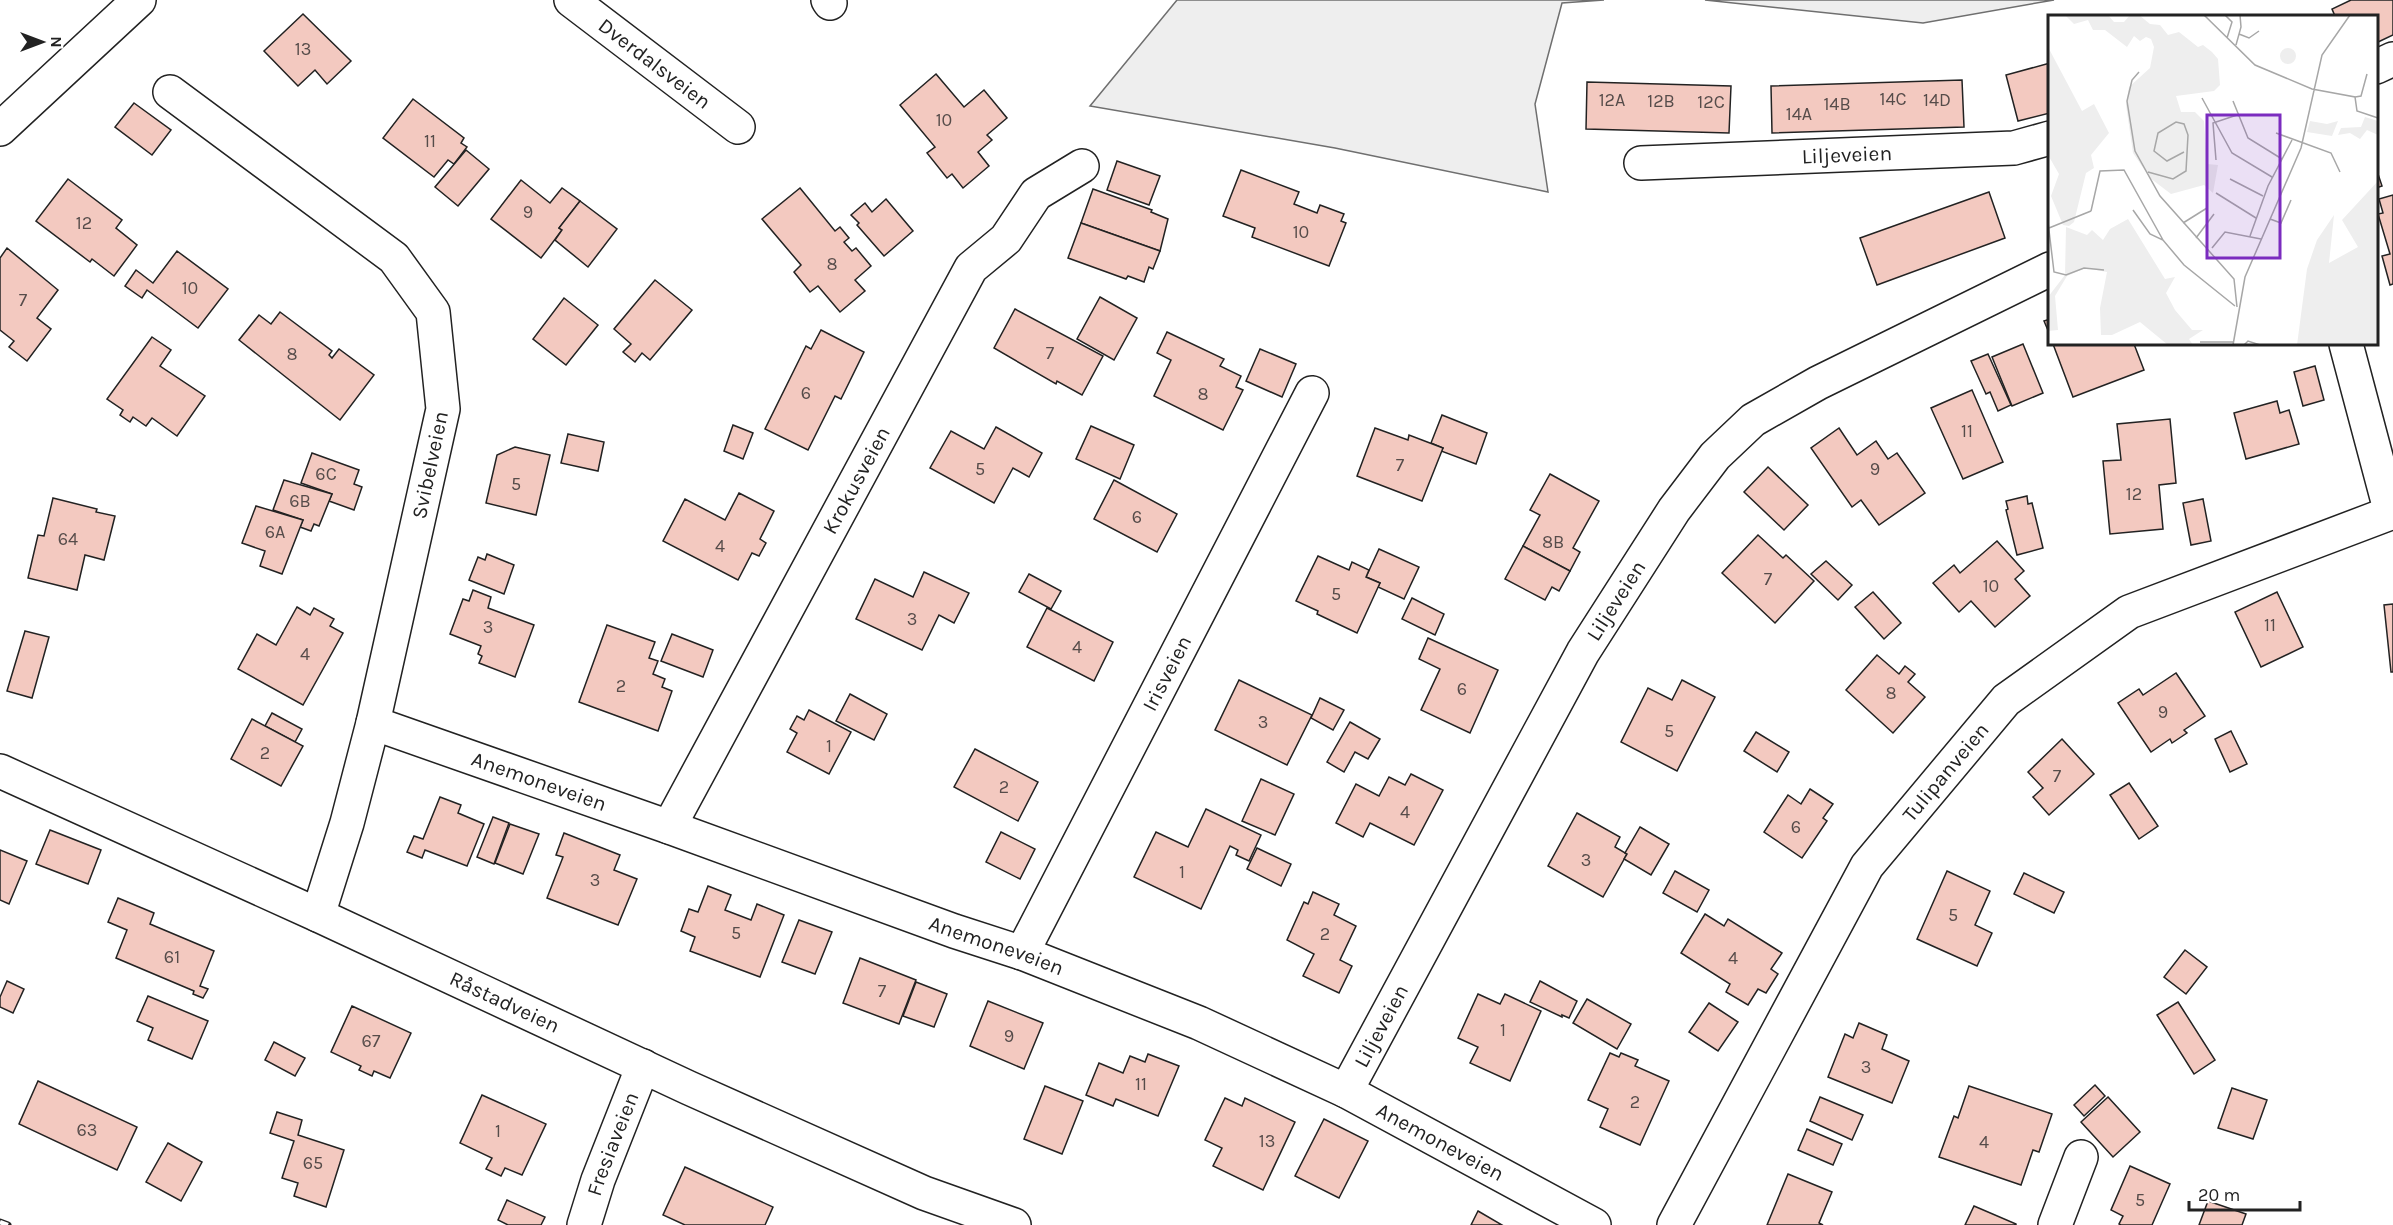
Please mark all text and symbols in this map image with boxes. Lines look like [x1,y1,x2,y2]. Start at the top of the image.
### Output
north arrow [12,12,72,72]
street label: Dverdalsveien [594,13,716,114]
inset map [2048,15,2378,345]
text: N [47,36,66,48]
house number: 13 [295,38,311,60]
house number: 14C [1879,88,1907,110]
house number: 12A [1599,89,1625,111]
house number: 14D [1923,89,1951,111]
house number: 12B [1647,90,1675,112]
house number: 12C [1697,91,1725,113]
house number: 14B [1823,93,1851,115]
house number: 14A [1786,103,1812,125]
house number: 10 [936,109,952,131]
house number: 11 [424,130,436,152]
street label: Liljeveien [1801,141,1893,169]
house number: 9 [523,201,533,223]
house number: 12 [76,212,92,234]
house number: 10 [1293,221,1309,243]
house number: 8 [826,253,838,275]
house number: 10 [182,277,198,299]
house number: 7 [19,289,28,311]
house number: 7 [1046,342,1055,364]
house number: 8 [286,343,298,365]
house number: 6 [801,382,811,404]
house number: 8 [1197,383,1209,405]
street label: Svibelveien [407,409,453,521]
house number: 11 [1961,420,1973,442]
street label: Krokusveien [818,422,895,538]
house number: 7 [1396,454,1405,476]
house number: 5 [975,458,985,480]
house number: 9 [1870,458,1880,480]
house number: 6C [315,463,337,485]
house number: 5 [511,473,521,495]
house number: 12 [2126,483,2142,505]
house number: 6B [289,490,311,512]
house number: 6 [1132,506,1142,528]
house number: 6A [265,521,285,543]
house number: 64 [58,528,78,550]
house number: 8B [1542,531,1564,553]
house number: 4 [715,535,725,557]
street label: Liljeveien [1581,556,1650,645]
house number: 7 [1764,568,1773,590]
house number: 10 [1983,575,1999,597]
house number: 5 [1331,583,1341,605]
house number: 3 [907,608,917,630]
house number: 11 [2264,614,2276,636]
house number: 3 [483,616,493,638]
street label: Irisveien [1137,631,1196,715]
house number: 4 [1072,636,1082,658]
house number: 4 [300,643,310,665]
house number: 2 [616,675,626,697]
house number: 6 [1457,678,1467,700]
house number: 8 [1885,682,1897,704]
house number: 9 [2158,701,2168,723]
house number: 3 [1258,711,1268,733]
street label: Tulipanveien [1897,718,1994,826]
house number: 5 [1664,720,1674,742]
house number: 1 [826,735,832,757]
house number: 2 [260,742,270,764]
street label: Anemoneveien [468,747,610,816]
house number: 7 [2053,765,2062,787]
house number: 2 [999,776,1009,798]
house number: 4 [1400,801,1410,823]
house number: 6 [1791,816,1801,838]
house number: 3 [1581,849,1591,871]
house number: 1 [1179,861,1185,883]
house number: 3 [590,869,600,891]
house number: 5 [1948,904,1958,926]
street label: Anemoneveien [926,911,1067,980]
house number: 5 [731,922,741,944]
house number: 2 [1320,923,1330,945]
house number: 61 [164,946,180,968]
house number: 4 [1728,947,1738,969]
street label: Råstadveien [446,966,563,1038]
house number: 7 [878,980,887,1002]
street label: Liljeveien [1349,980,1413,1071]
house number: 1 [1500,1019,1506,1041]
house number: 9 [1004,1025,1014,1047]
house number: 67 [362,1030,381,1052]
house number: 3 [1861,1056,1871,1078]
house number: 11 [1135,1073,1147,1095]
street label: Fresiaveien [582,1089,644,1199]
house number: 2 [1630,1091,1640,1113]
street label: Anemoneveien [1372,1098,1508,1186]
house number: 63 [77,1119,97,1141]
house number: 1 [495,1120,501,1142]
house number: 13 [1259,1130,1275,1152]
house number: 4 [1979,1131,1989,1153]
house number: 65 [303,1152,323,1174]
scale bar [2189,1174,2300,1212]
text: 20 m [2198,1184,2240,1206]
house number: 5 [2135,1189,2145,1211]

